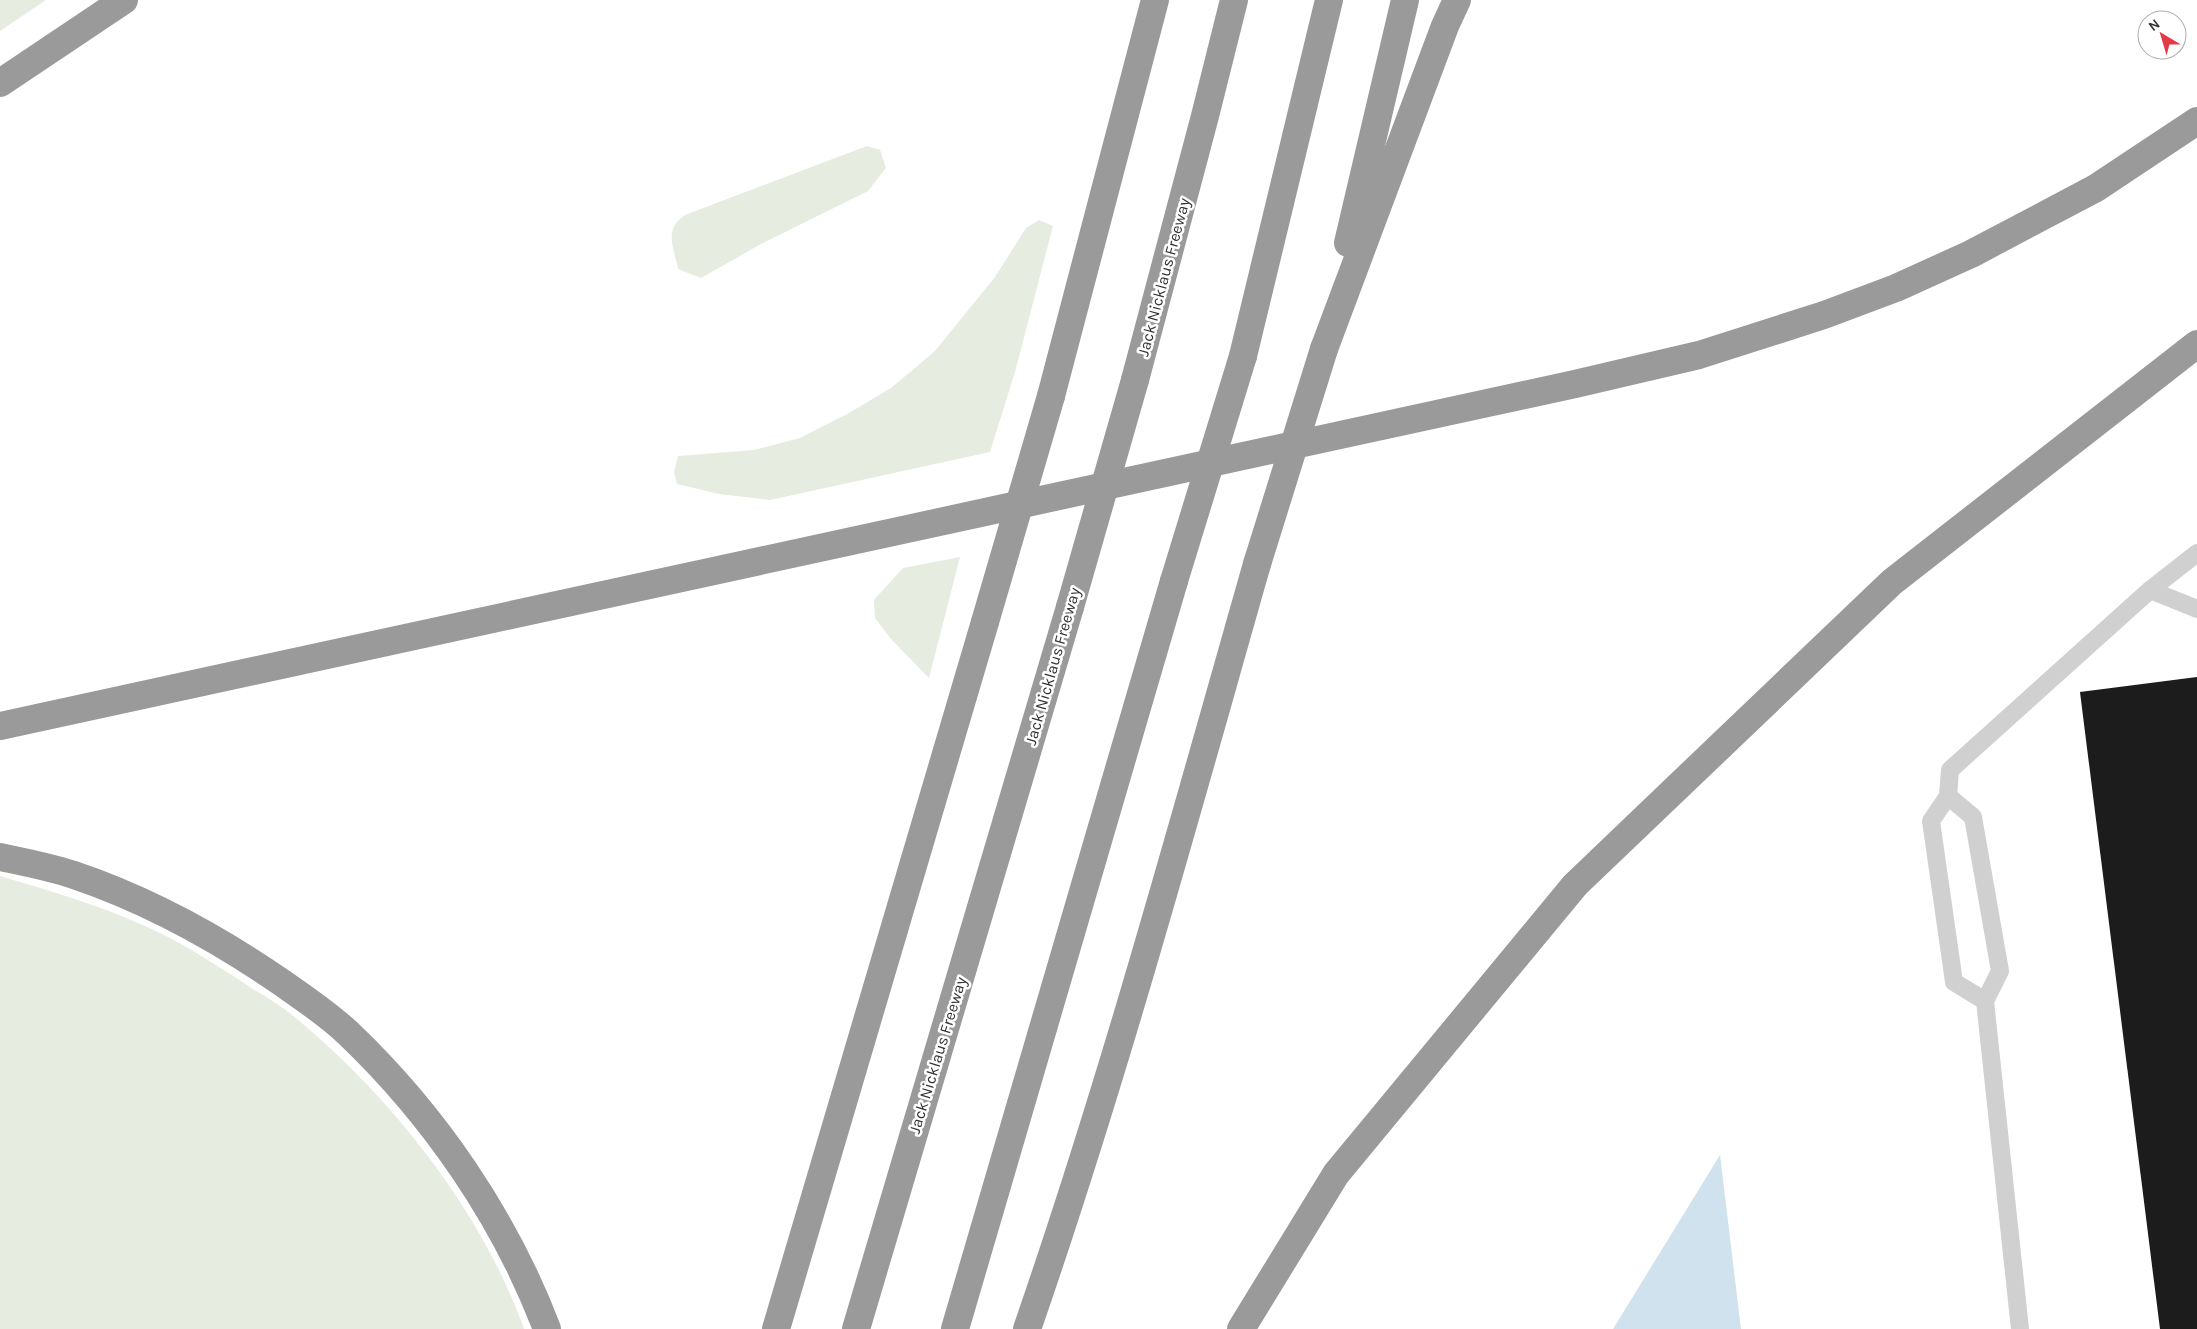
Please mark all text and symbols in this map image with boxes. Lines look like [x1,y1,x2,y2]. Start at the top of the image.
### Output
north arrow [2137,10,2187,60]
text: N [2145,15,2163,35]
street label: Jack Nicklaus Freeway [1133,195,1194,358]
street label: Jack Nicklaus Freeway [1021,585,1084,747]
street label: Jack Nicklaus Freeway [905,974,971,1136]

